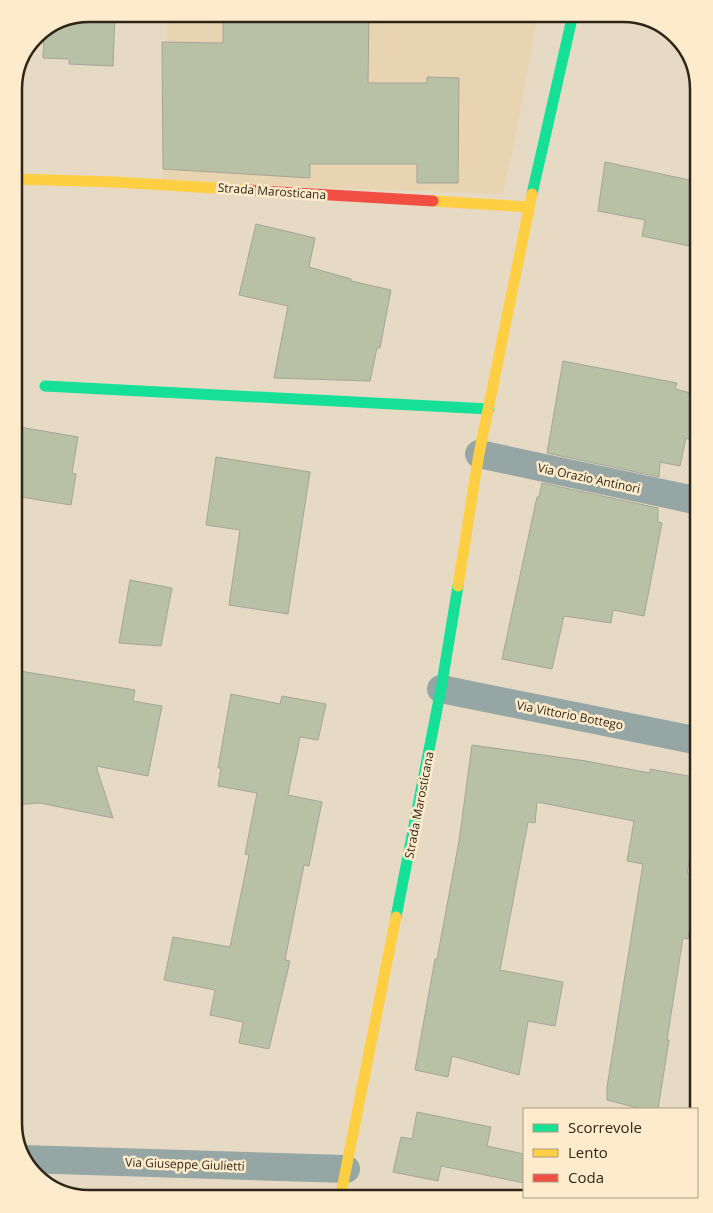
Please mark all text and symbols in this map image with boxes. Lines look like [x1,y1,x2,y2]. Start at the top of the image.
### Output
street label: Strada Marosticana [217,179,327,203]
street label: Via Orazio Antinori [536,459,642,497]
street label: Via Vittorio Bottego [515,696,625,734]
street label: Strada Marosticana [400,750,438,860]
legend [523,1108,698,1198]
text: Scorrevole [568,1117,642,1137]
text: Lento [568,1142,608,1162]
street label: Via Giuseppe Giulietti [125,1153,245,1175]
text: Coda [568,1167,604,1187]

